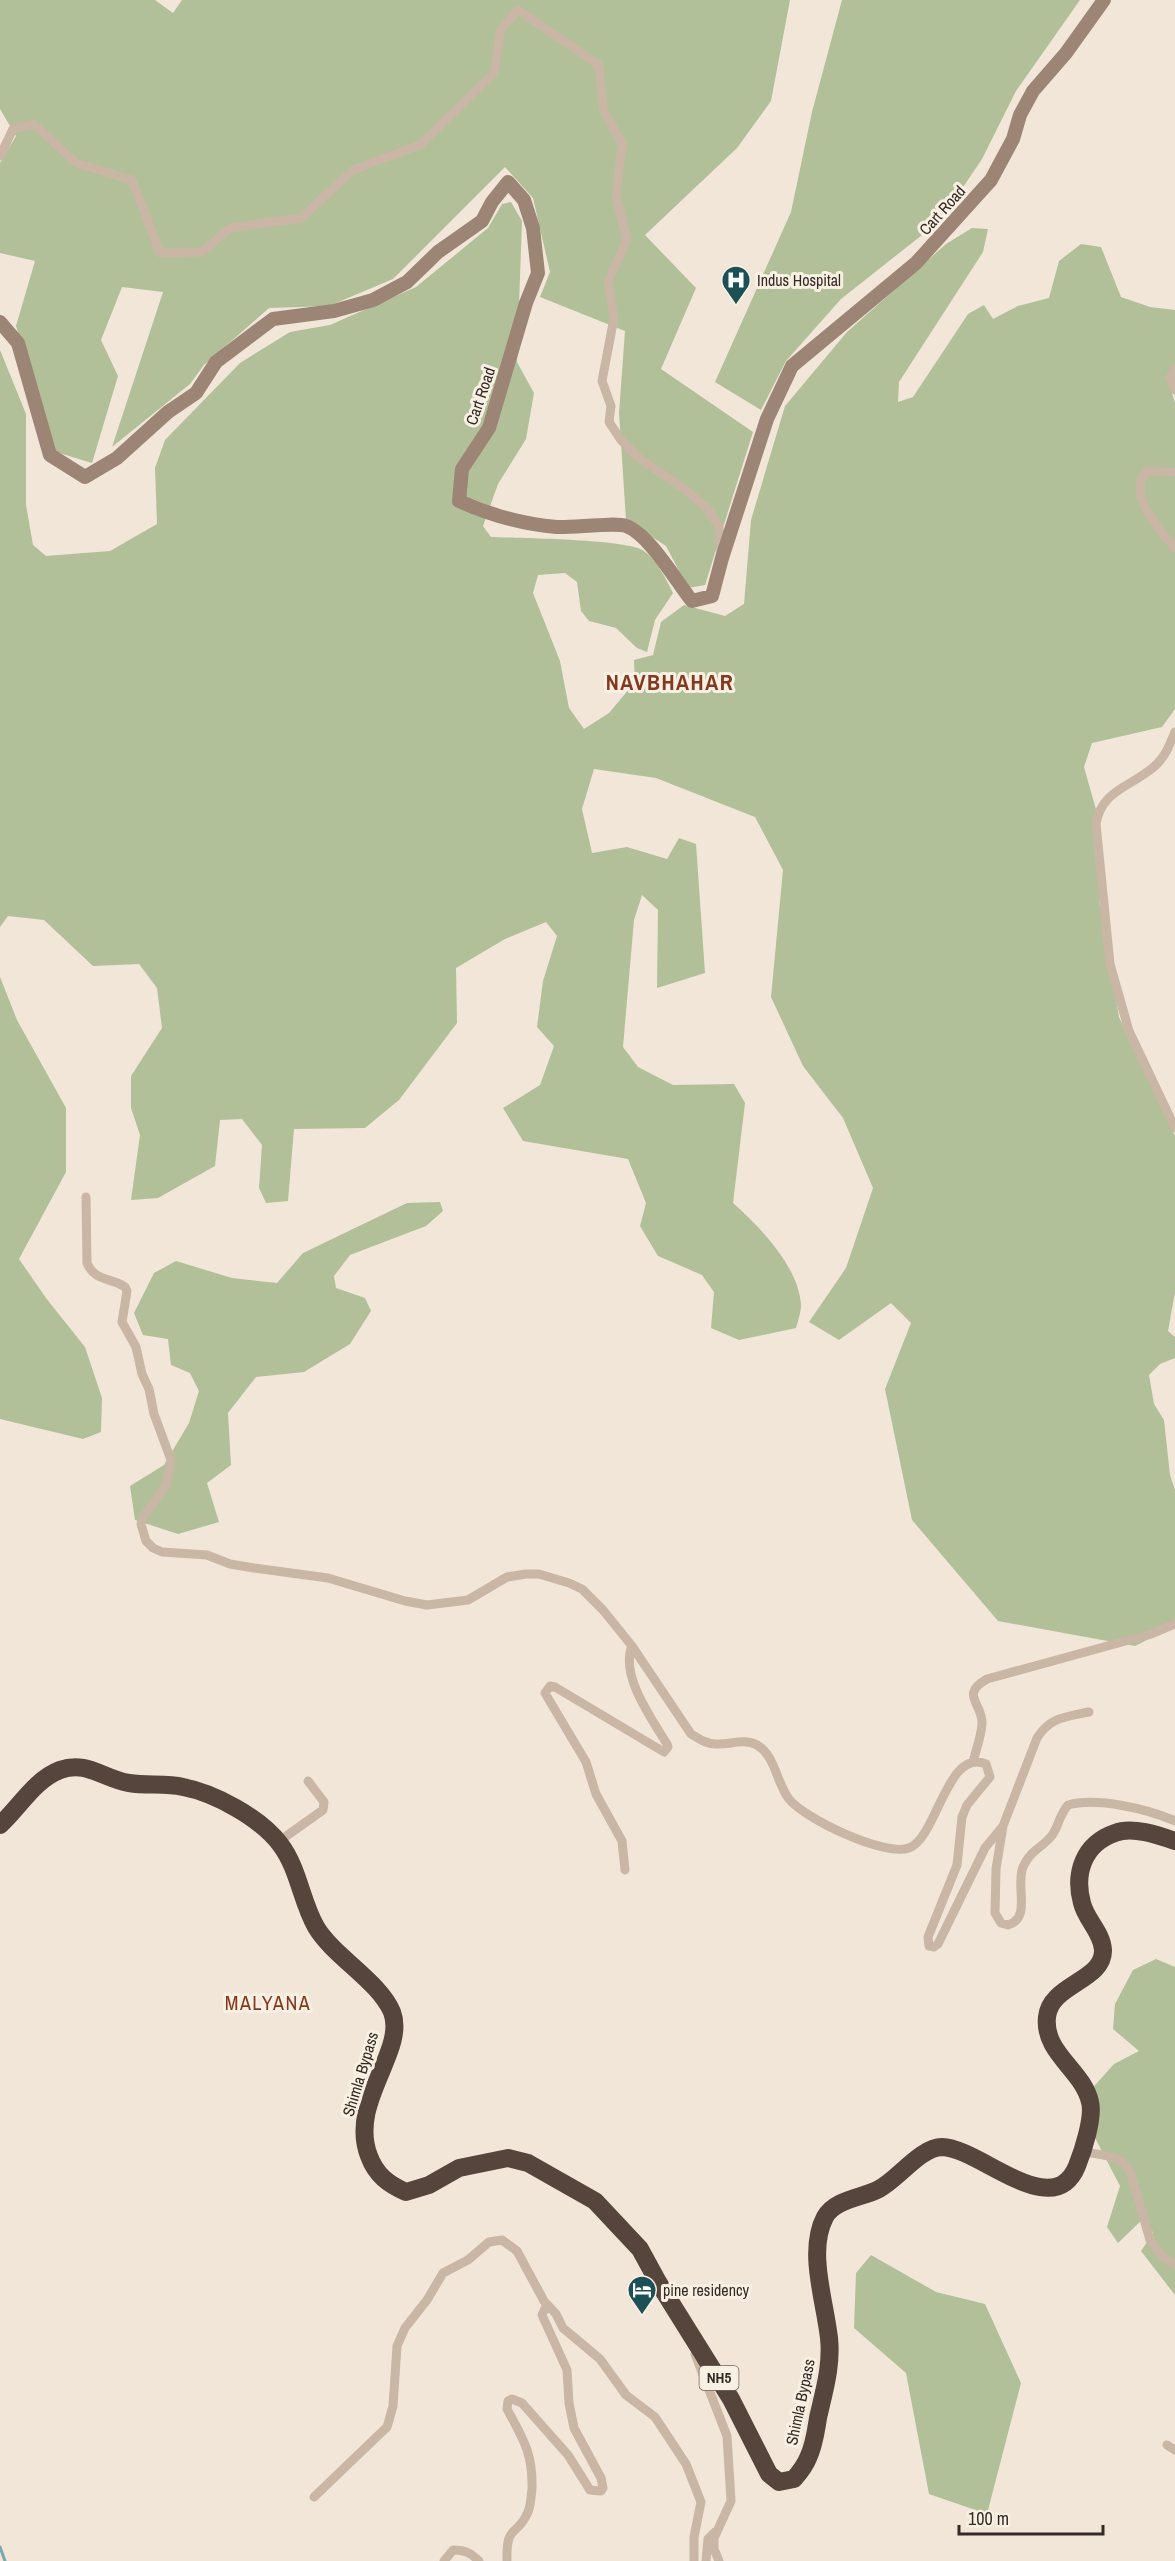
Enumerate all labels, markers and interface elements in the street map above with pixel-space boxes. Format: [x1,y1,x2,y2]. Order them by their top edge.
street label: Cart Road [914,180,970,240]
hospital icon: Indus Hospital [720,264,752,306]
place label: Indus Hospital [757,269,841,291]
street label: Cart Road [460,364,500,428]
district label: NAVBHAHAR [606,667,734,697]
district label: MALYANA [225,1989,311,2016]
street label: Shimla Bypass [337,2029,383,2119]
hotel icon: pine residency [626,2274,658,2316]
place label: pine residency [663,2279,750,2301]
street label: Shimla Bypass [780,2357,820,2447]
road number: NH5 [700,2366,738,2390]
scale bar [959,2498,1103,2536]
text: 100 m [968,2506,1009,2531]

